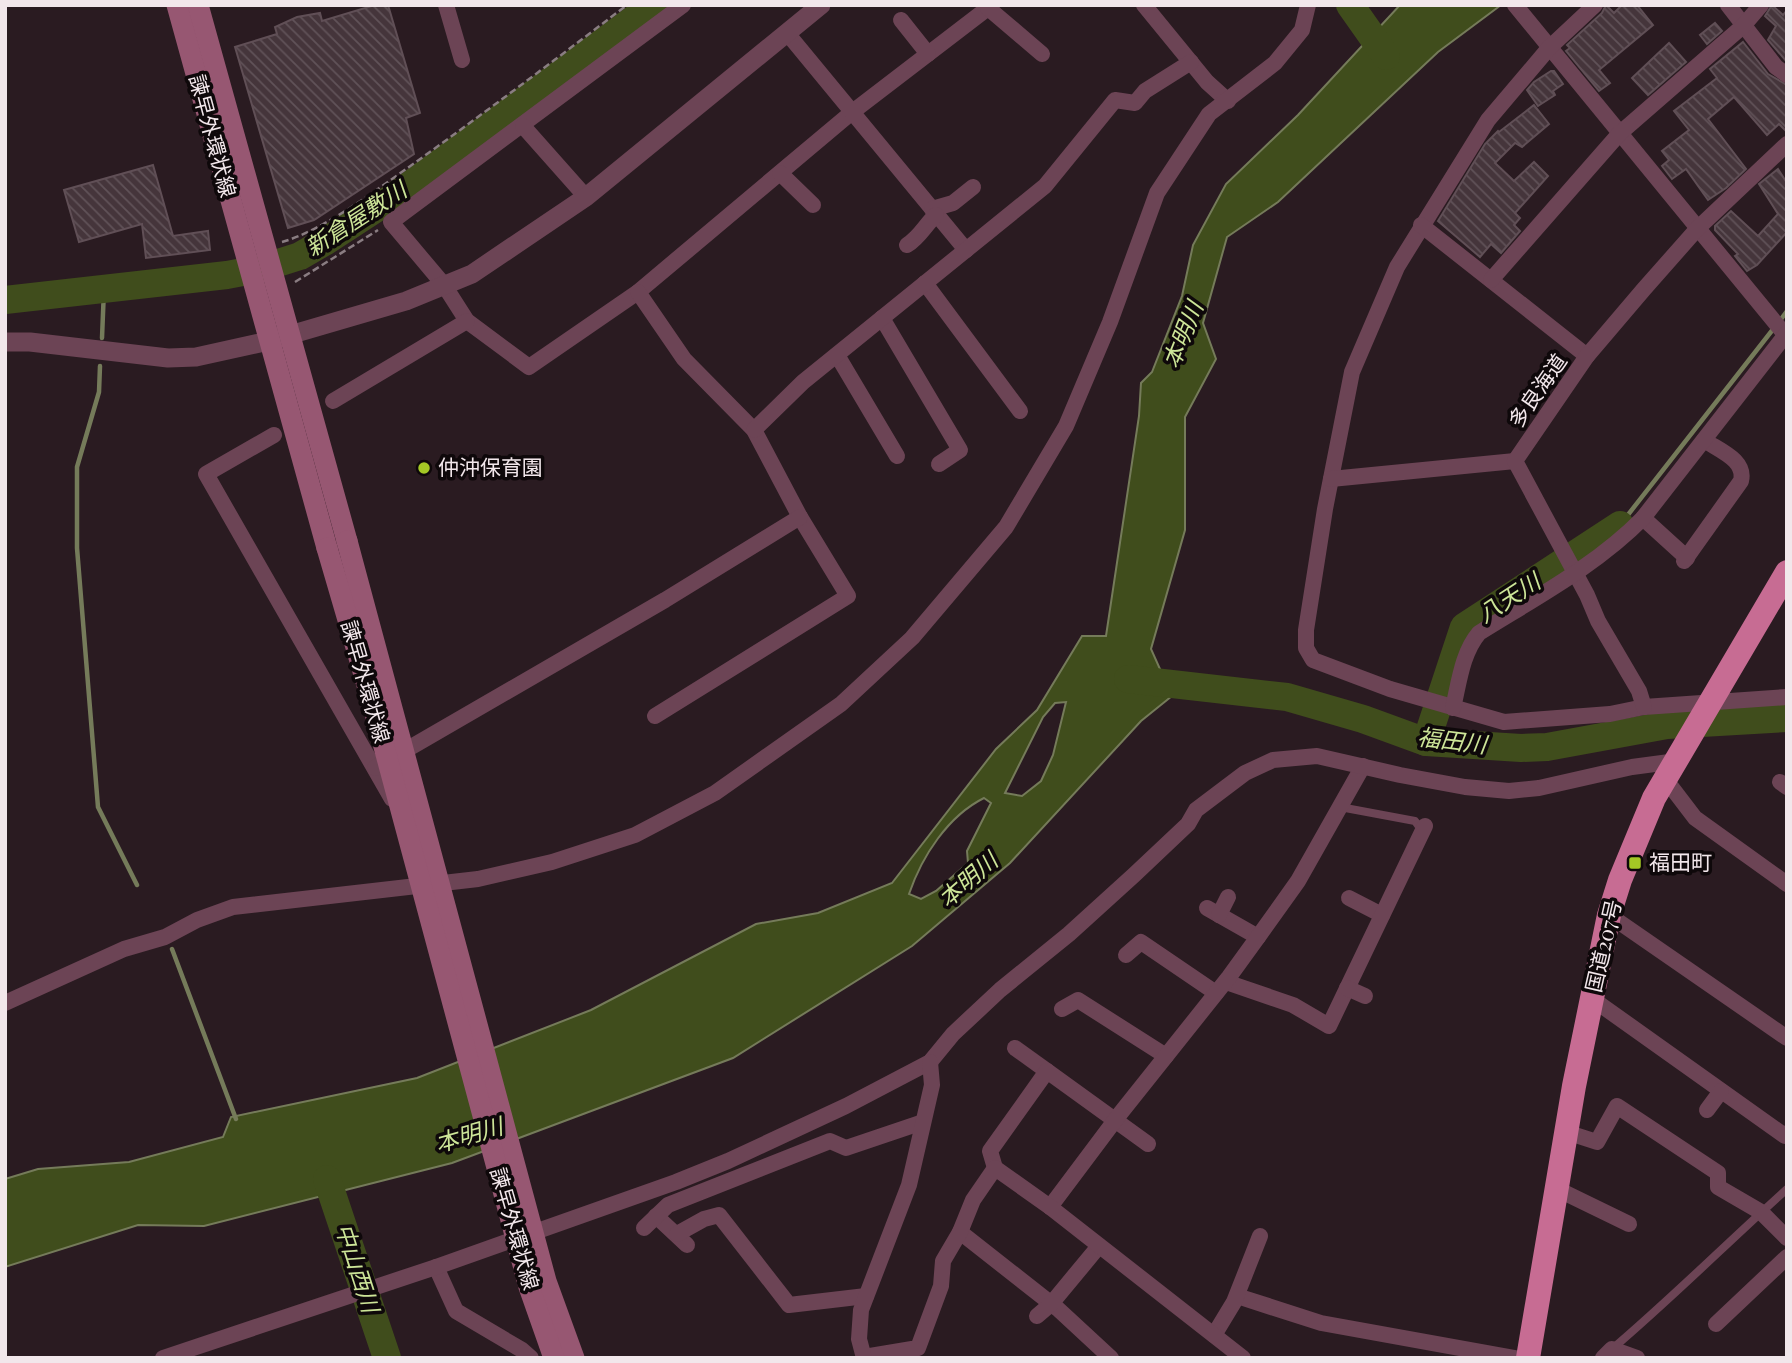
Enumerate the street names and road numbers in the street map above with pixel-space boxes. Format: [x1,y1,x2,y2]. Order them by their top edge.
street label: 諫早外環状線 [184,71,244,200]
street label: 多良海道 [1501,347,1572,432]
street label: 諫早外環状線 [336,617,398,746]
street label: 国道207号 [1578,897,1626,995]
street label: 諫早外環状線 [485,1164,547,1293]

